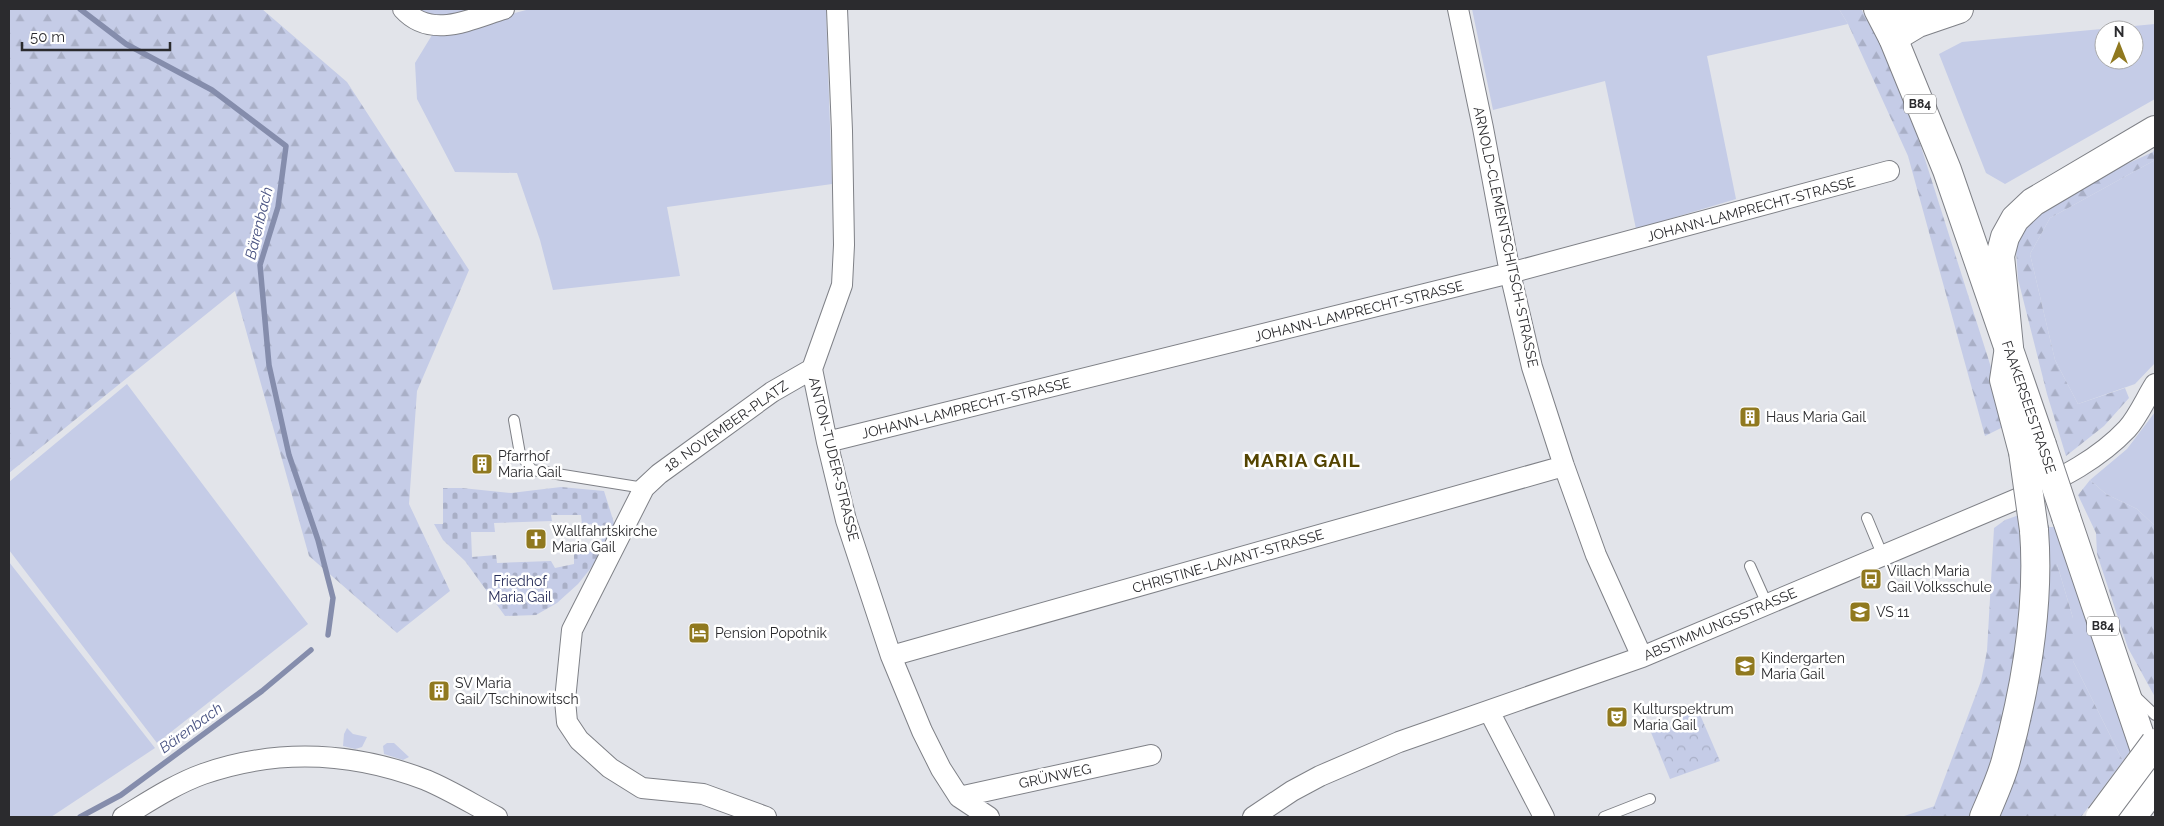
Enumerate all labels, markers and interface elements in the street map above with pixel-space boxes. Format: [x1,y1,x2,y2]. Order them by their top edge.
scale bar [22,20,170,52]
north arrow [2094,20,2144,70]
text: N [2114,24,2124,40]
text: 50 m [30,28,65,46]
road number: B84 [1904,95,1936,114]
street label: ARNOLD-CLEMENTSCHITSCH-STRASSE [1471,105,1541,369]
street label: JOHANN-LAMPRECHT-STRASSE [1645,173,1857,245]
water label: Bärenbach [241,185,277,261]
street label: JOHANN-LAMPRECHT-STRASSE [1253,277,1465,345]
street label: FAAKERSEESTRASSE [1999,338,2059,476]
street label: JOHANN-LAMPRECHT-STRASSE [860,374,1072,442]
street label: ANTON-TUDER-STRASSE [806,375,862,543]
street label: 18. NOVEMBER-PLATZ [661,377,791,475]
building icon: Haus Maria Gail [1738,405,1762,429]
place label: Haus Maria Gail [1766,409,1866,425]
place label: Pfarrhof Maria Gail [498,448,562,480]
district label: MARIA GAIL [1243,449,1361,471]
building icon: Pfarrhof Maria Gail [470,452,494,476]
place label: Wallfahrtskirche Maria Gail [552,523,657,555]
street label: CHRISTINE-LAVANT-STRASSE [1130,526,1326,596]
church icon: Wallfahrtskirche Maria Gail [524,527,548,551]
place label: Villach Maria Gail Volksschule [1887,563,1992,595]
bus stop icon: Villach Maria Gail Volksschule [1859,567,1883,591]
park label: Friedhof Maria Gail [488,573,552,605]
street label: ABSTIMMUNGSSTRASSE [1641,584,1799,664]
school or university icon: VS 11 [1848,600,1872,624]
place label: VS 11 [1876,604,1909,620]
road number: B84 [2087,616,2119,636]
hotel icon: Pension Popotnik [687,621,711,645]
place label: Pension Popotnik [715,625,827,641]
place label: Kindergarten Maria Gail [1761,650,1845,682]
school or university icon: Kindergarten Maria Gail [1733,654,1757,678]
place label: SV Maria Gail/Tschinowitsch [455,675,579,707]
building icon: SV Maria Gail/Tschinowitsch [427,679,451,703]
water label: Bärenbach [156,699,226,757]
place label: Kulturspektrum Maria Gail [1633,701,1734,733]
theatre icon: Kulturspektrum Maria Gail [1605,705,1629,729]
street label: GRÜNWEG [1017,759,1093,791]

